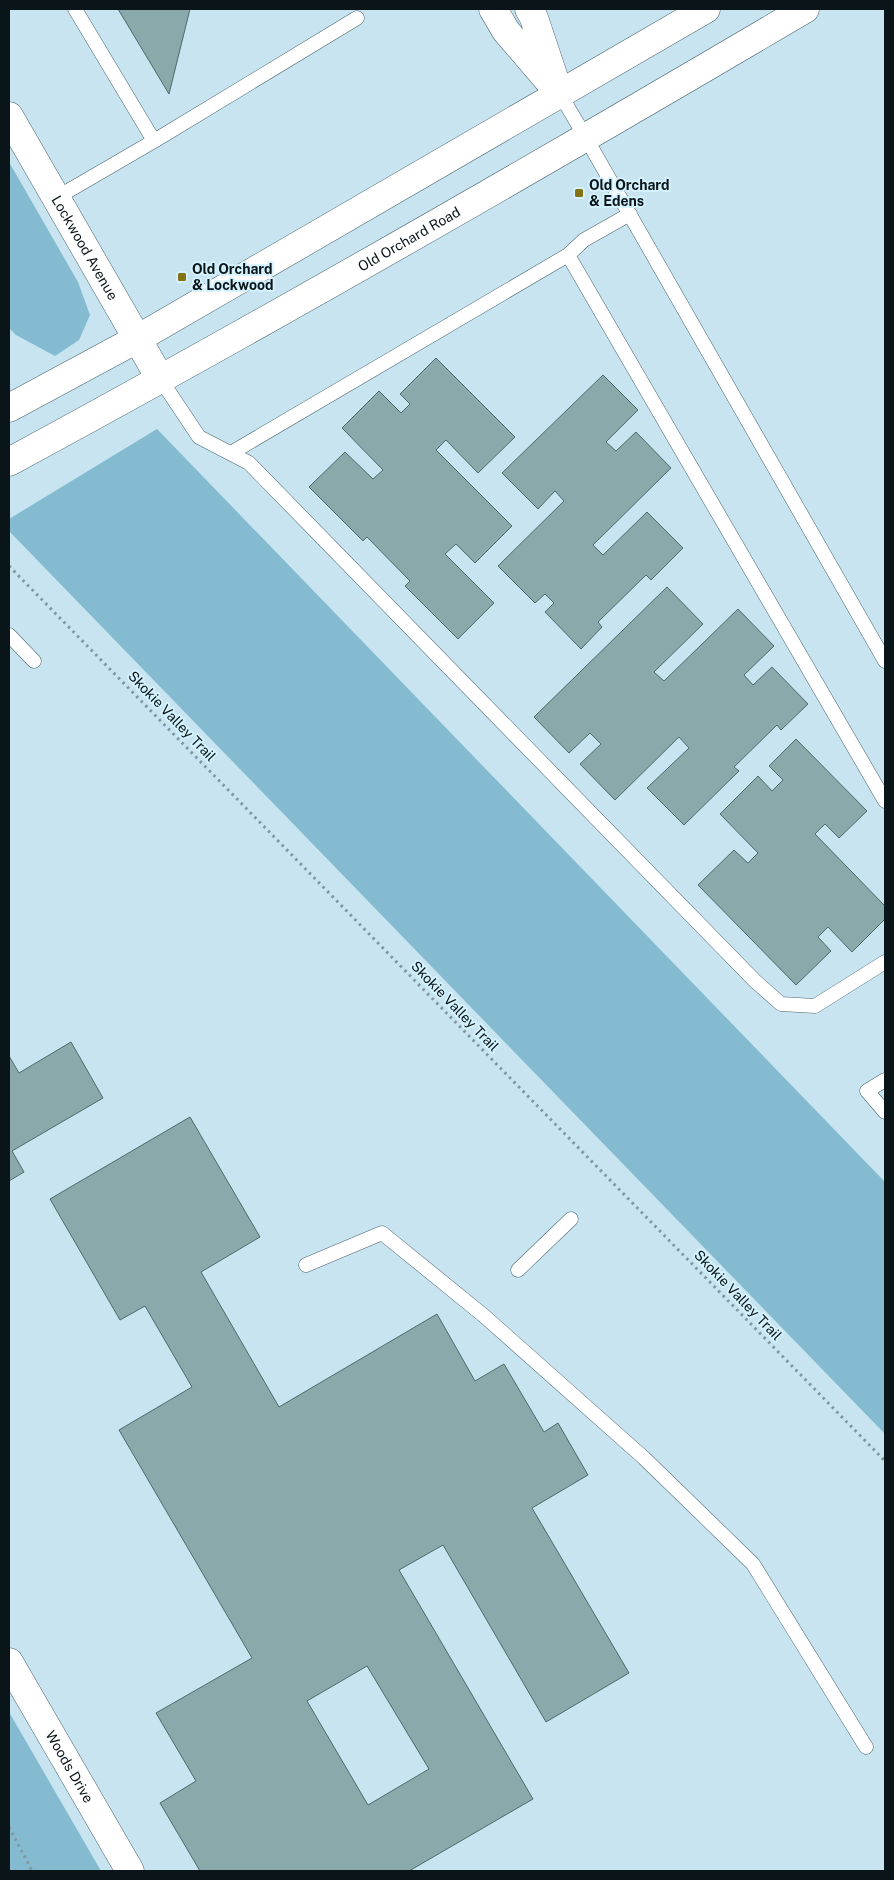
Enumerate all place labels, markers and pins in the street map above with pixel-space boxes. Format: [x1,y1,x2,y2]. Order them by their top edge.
place label: Old Orchard & Edens [589,177,670,209]
marker: Old Orchard & Edens [573,187,585,199]
place label: Old Orchard & Lockwood [192,261,274,293]
marker: Old Orchard & Lockwood [176,271,188,283]

